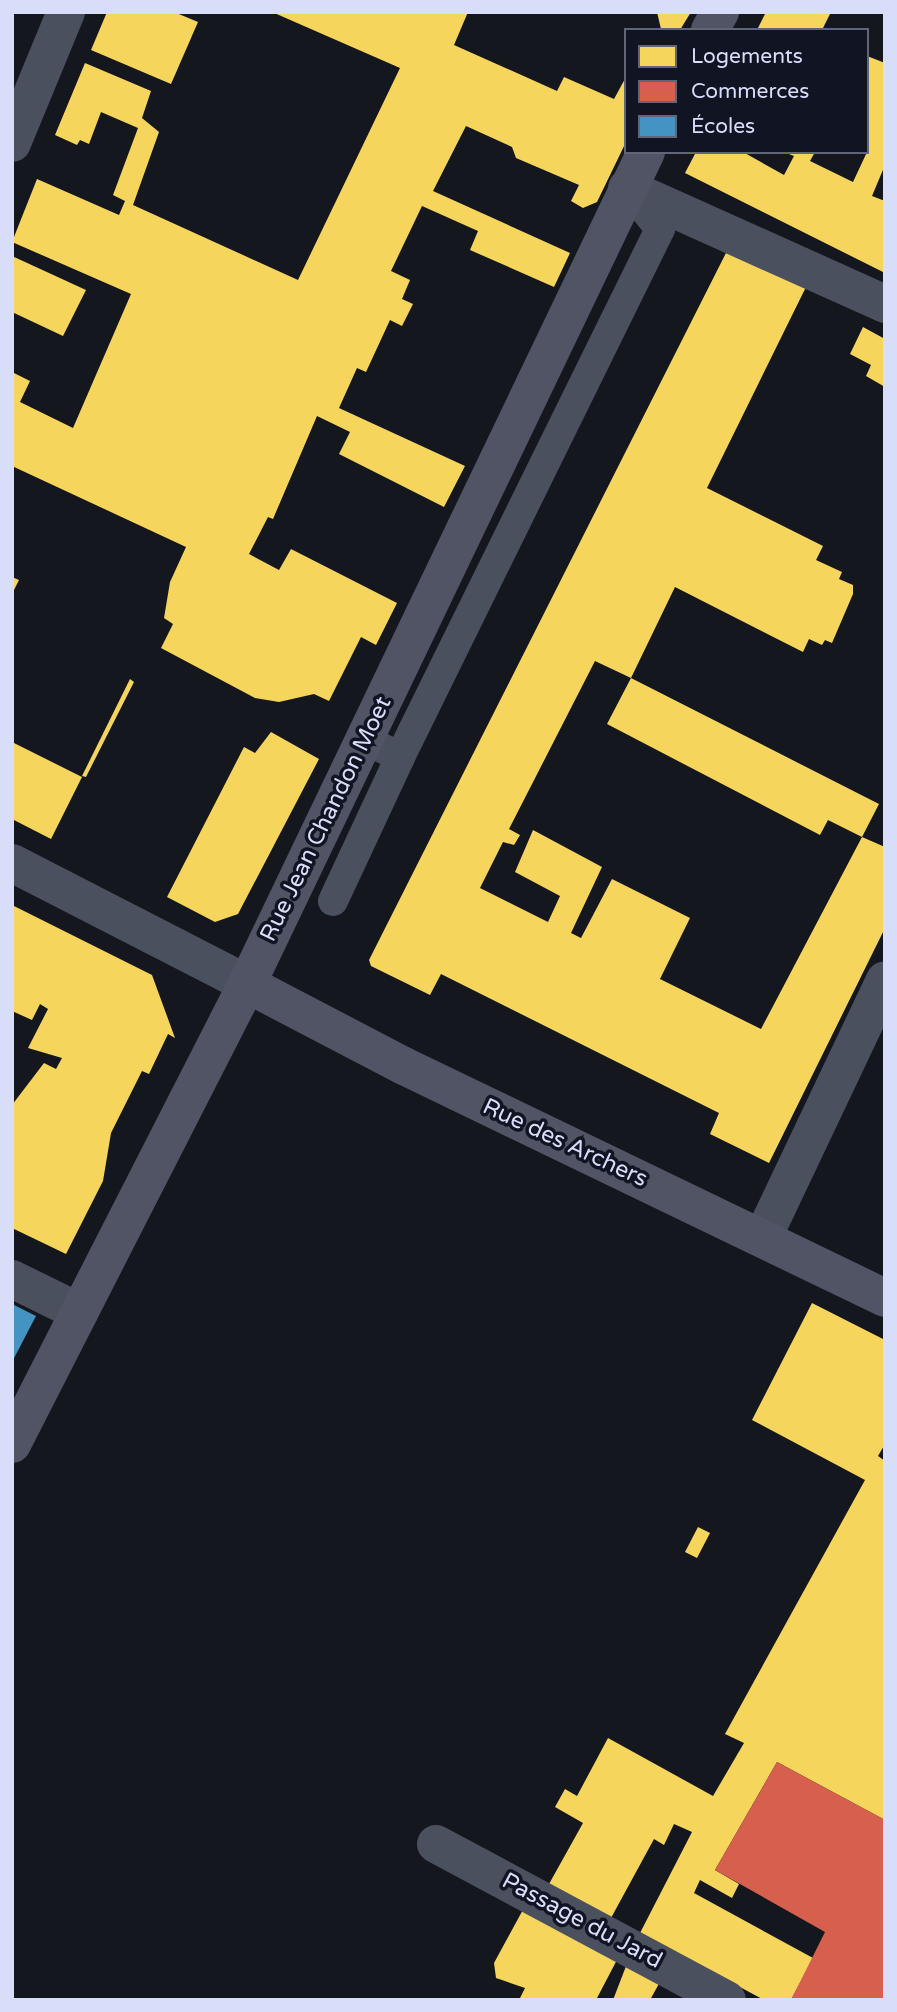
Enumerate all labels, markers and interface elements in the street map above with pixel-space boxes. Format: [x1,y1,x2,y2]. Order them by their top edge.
legend [624,28,869,154]
text: Logements [691,44,803,69]
text: Commerces [691,79,809,104]
text: Écoles [691,114,755,139]
street label: Rue Jean Chandon Moet [255,692,397,946]
street label: Rue des Archers [478,1093,652,1193]
street label: Passage du Jard [497,1867,667,1975]

